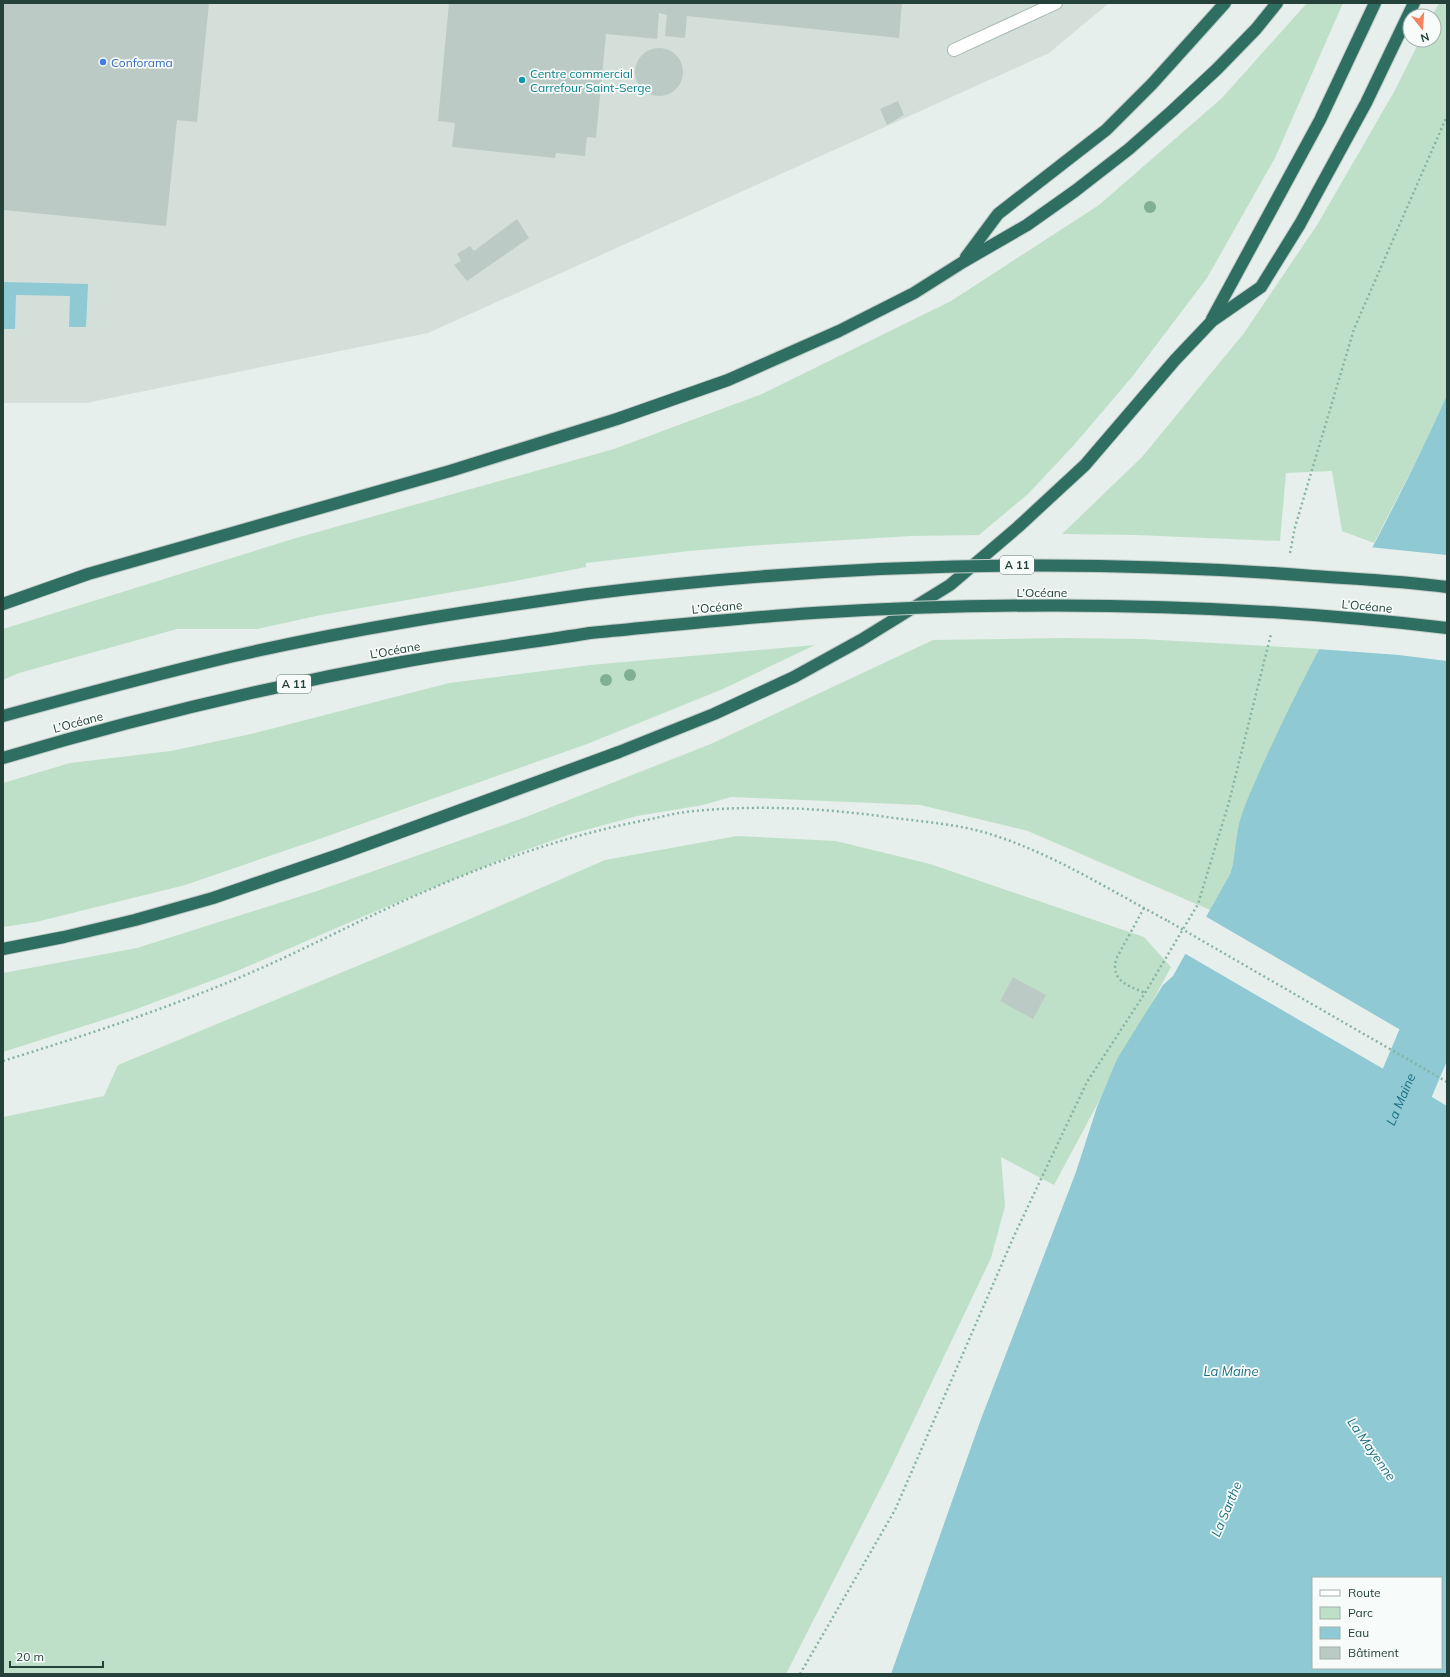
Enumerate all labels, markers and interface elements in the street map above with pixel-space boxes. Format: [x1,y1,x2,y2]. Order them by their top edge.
north arrow [1402,8,1442,48]
text: N [1419,30,1431,45]
place label: Conforama [111,55,173,70]
marker: Conforama [98,57,108,67]
place label: Centre commercial Carrefour Saint-Serge [530,66,651,95]
marker: Centre commercial Carrefour Saint-Serge [517,75,527,85]
road number: A 11 [1000,556,1034,574]
street label: L’Océane [1017,585,1067,600]
street label: L’Océane [1341,596,1393,616]
street label: L’Océane [691,597,743,617]
street label: L’Océane [369,638,421,662]
road number: A 11 [277,675,311,693]
street label: L’Océane [52,708,104,736]
water label: La Maine [1382,1071,1418,1128]
water label: La Maine [1203,1363,1259,1379]
water label: La Mayenne [1344,1414,1400,1484]
water label: La Sarthe [1207,1479,1245,1539]
legend [1312,1577,1442,1669]
text: Route [1348,1585,1381,1600]
text: Parc [1348,1605,1373,1620]
text: Eau [1348,1625,1369,1640]
scale bar [10,1643,103,1669]
text: Bâtiment [1348,1645,1399,1660]
text: 20 m [16,1649,44,1664]

